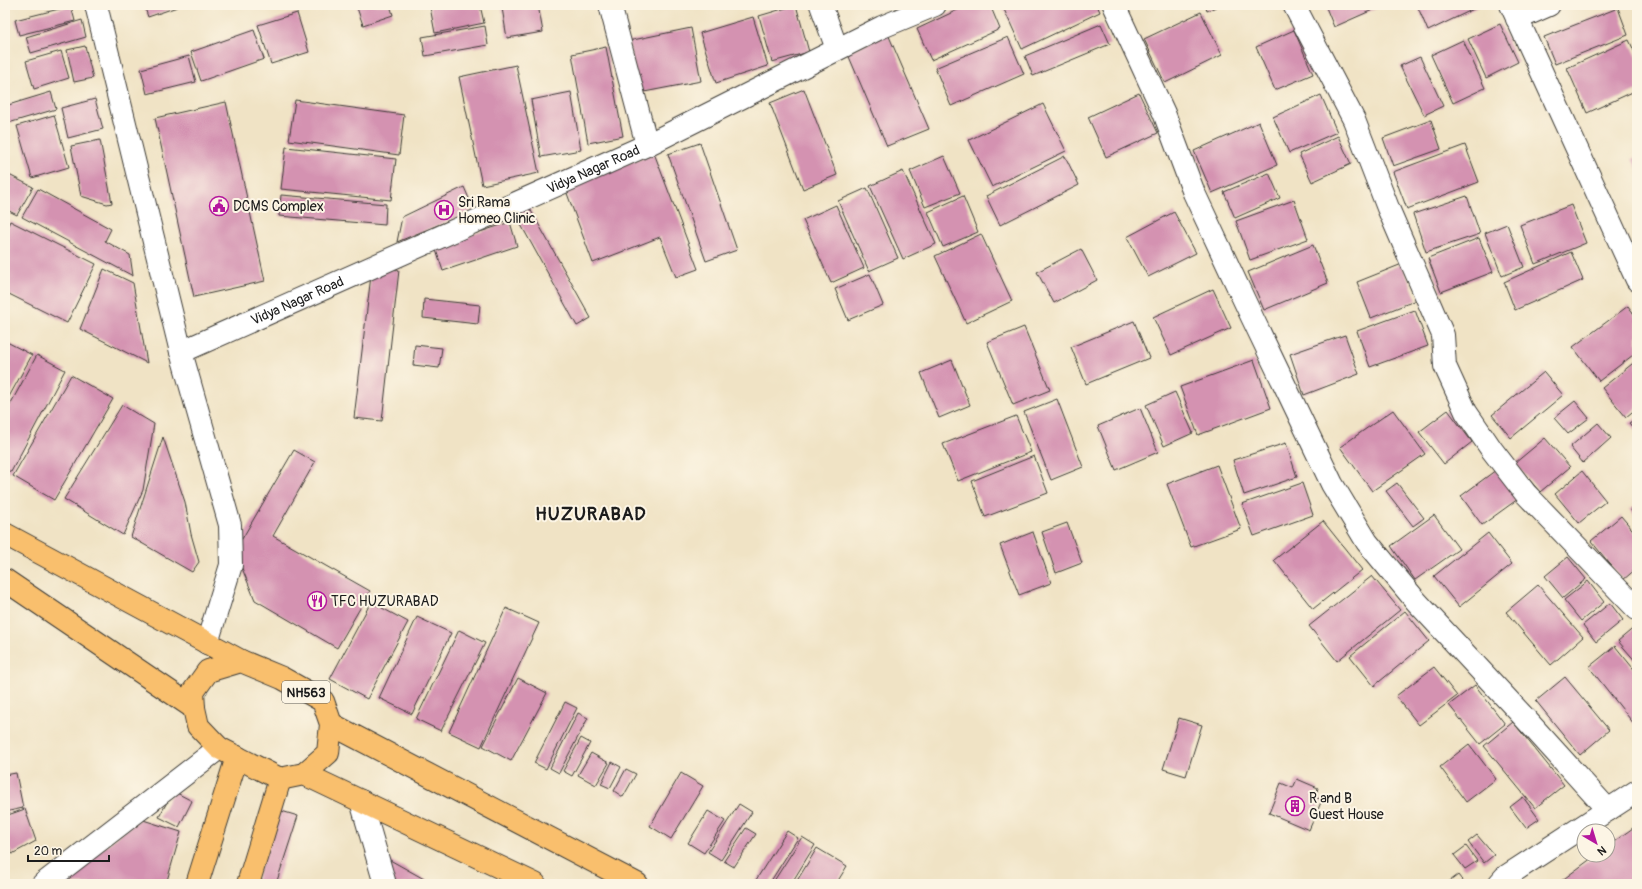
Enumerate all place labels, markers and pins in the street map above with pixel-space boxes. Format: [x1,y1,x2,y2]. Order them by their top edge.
place label: Sri Rama Homeo Clinic [458,194,536,227]
public building icon: DCMS Complex [208,195,230,217]
place label: DCMS Complex [233,198,324,215]
hospital icon: Sri Rama Homeo Clinic [433,199,455,221]
restaurant icon: TFC HUZURABAD [306,590,328,612]
place label: TFC HUZURABAD [331,593,439,610]
place label: R and B Guest House [1309,790,1384,823]
building icon: R and B Guest House [1284,795,1306,817]

